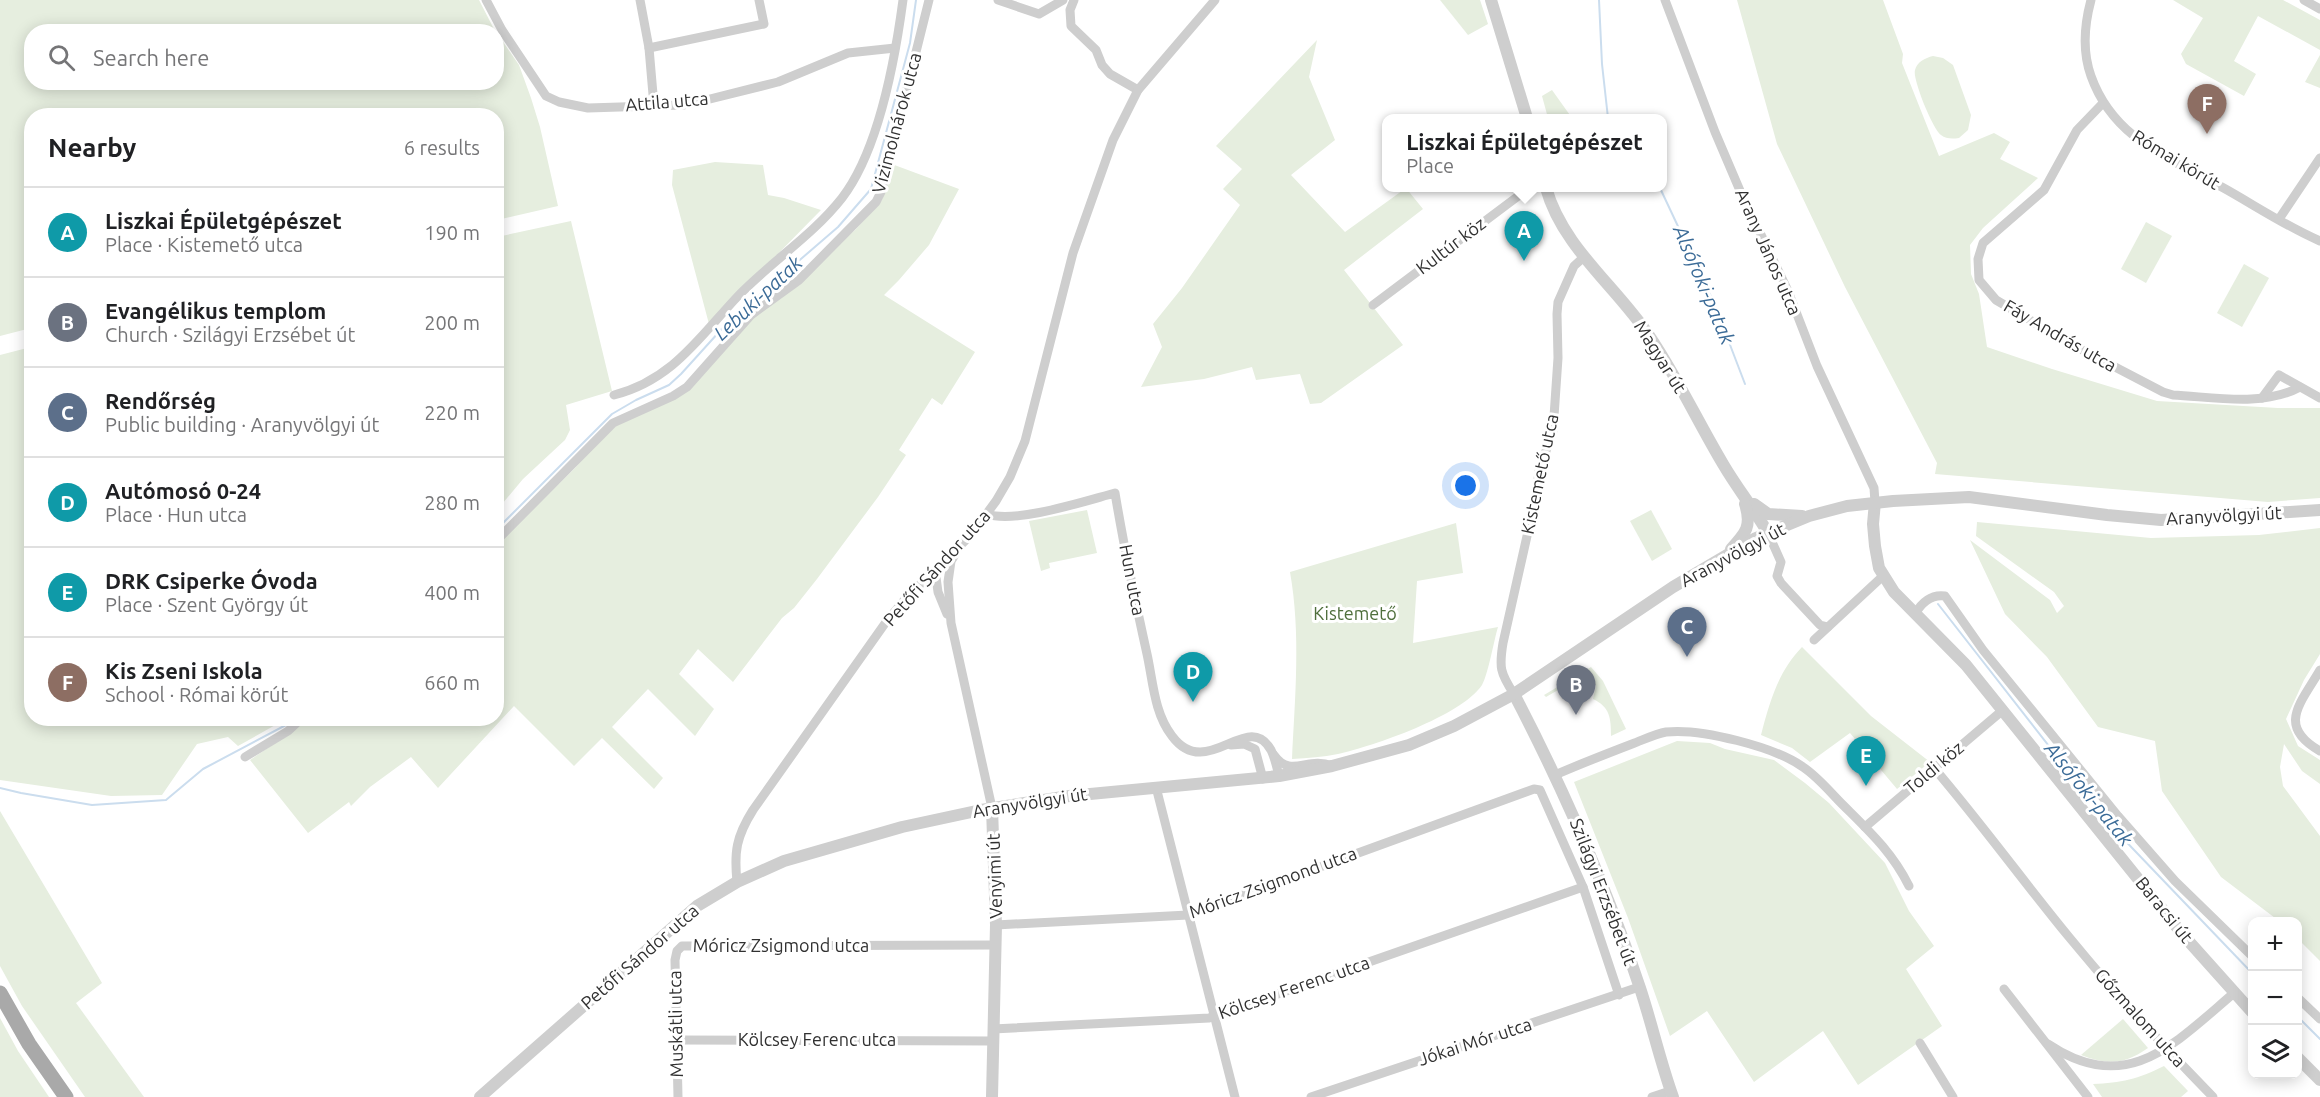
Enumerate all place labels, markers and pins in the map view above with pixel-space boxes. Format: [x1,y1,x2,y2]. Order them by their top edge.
pin: F [2188,84,2226,134]
pin: A [1504,212,1544,261]
pin: C [1668,608,1706,657]
pin: D [1174,652,1212,702]
pin: B [1556,666,1596,715]
pin: E [1846,736,1886,786]

